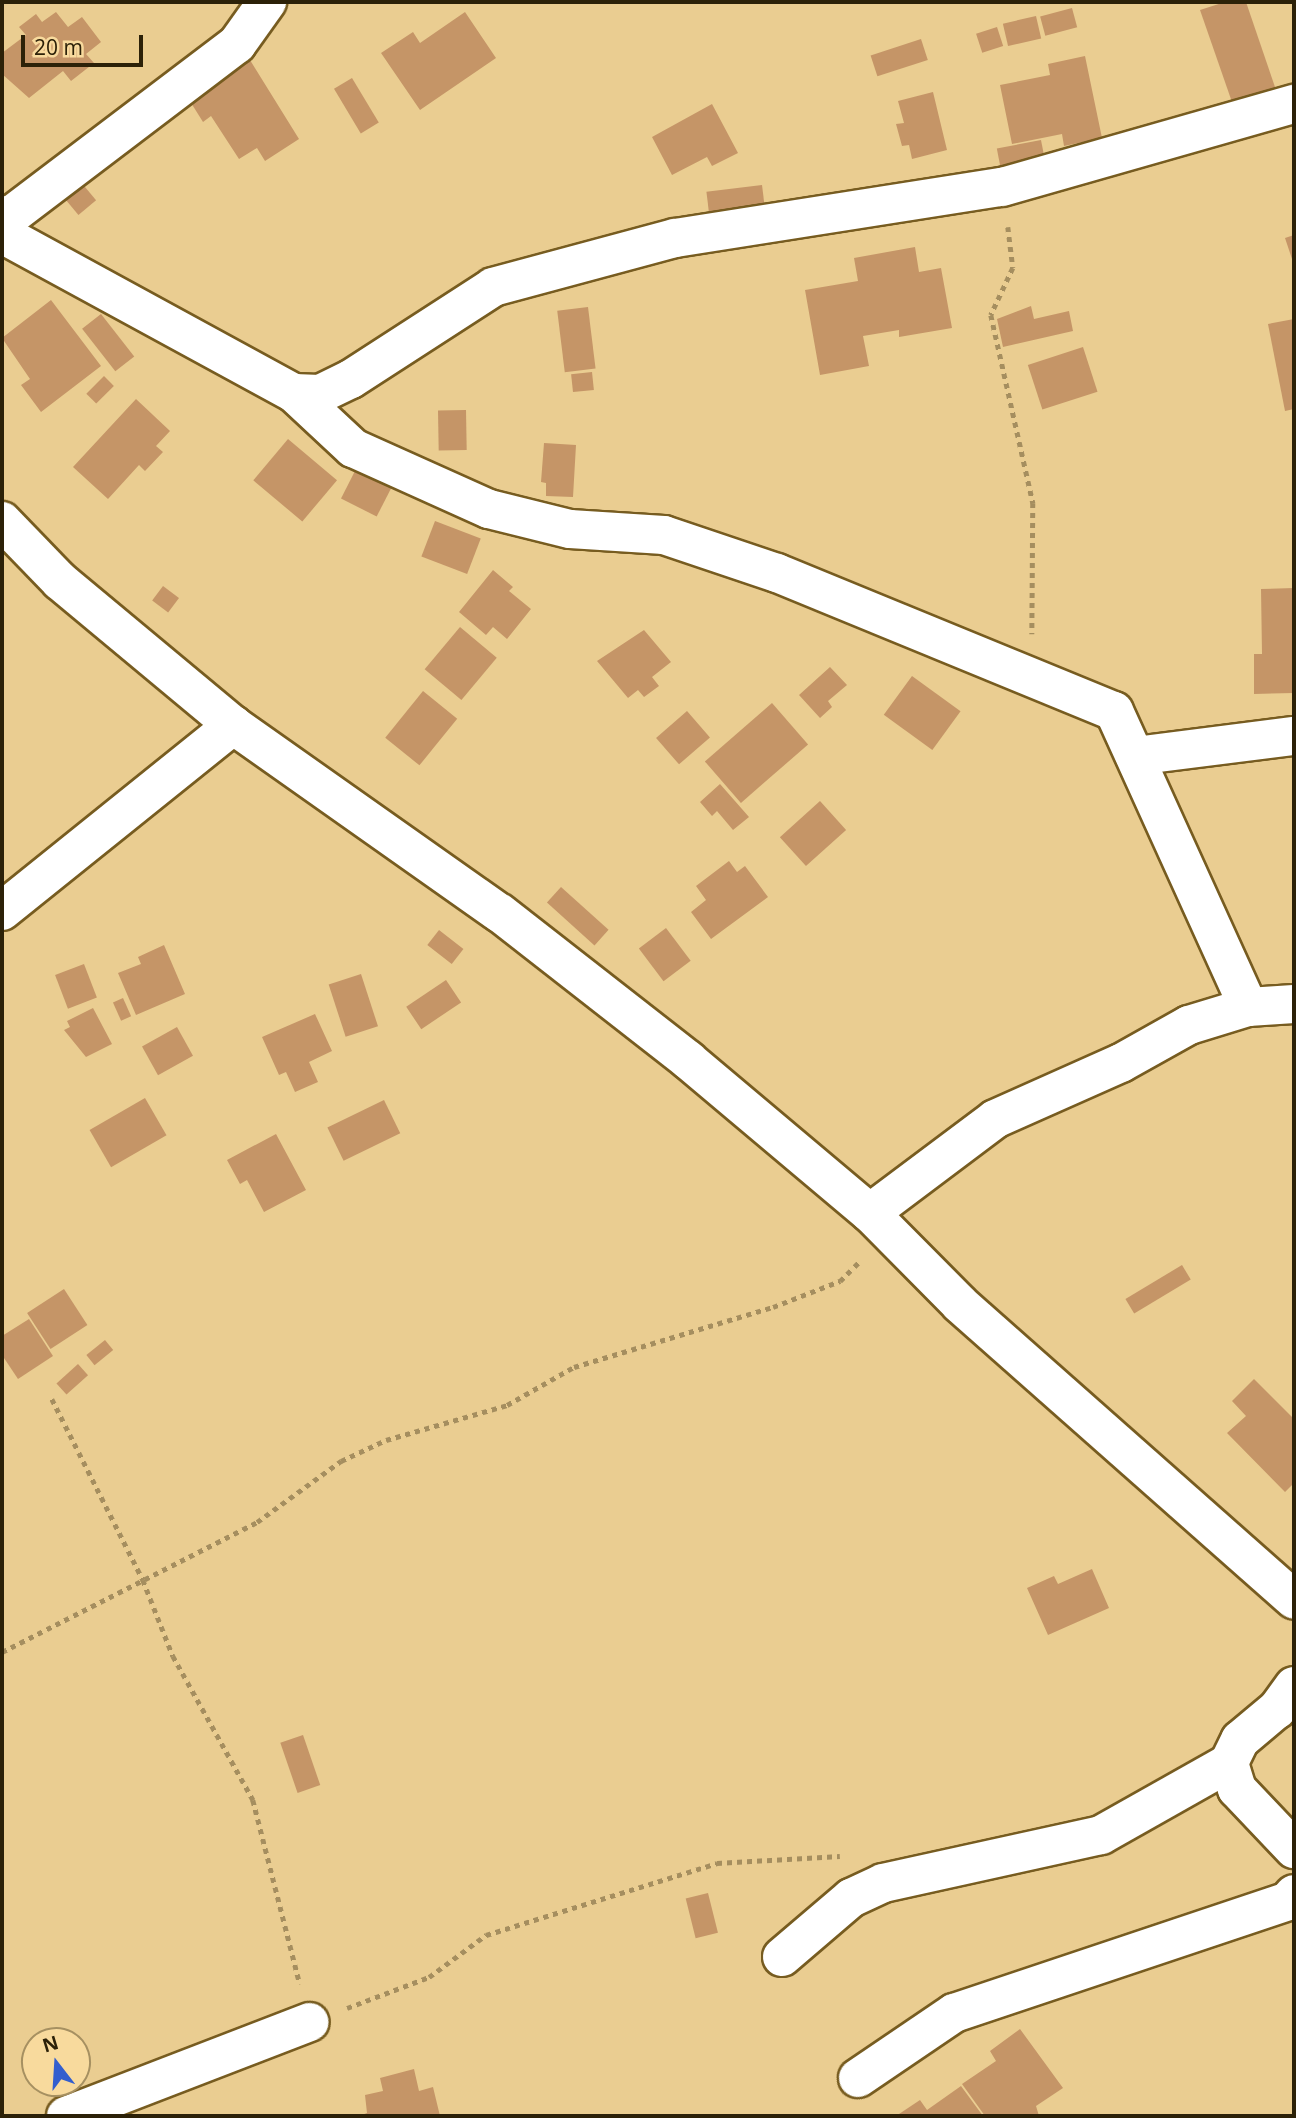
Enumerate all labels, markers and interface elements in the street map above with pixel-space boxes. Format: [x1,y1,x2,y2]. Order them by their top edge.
scale bar [24,21,147,65]
text: 20 m [34,33,83,61]
north arrow [21,2027,91,2097]
text: N [39,2029,62,2059]

